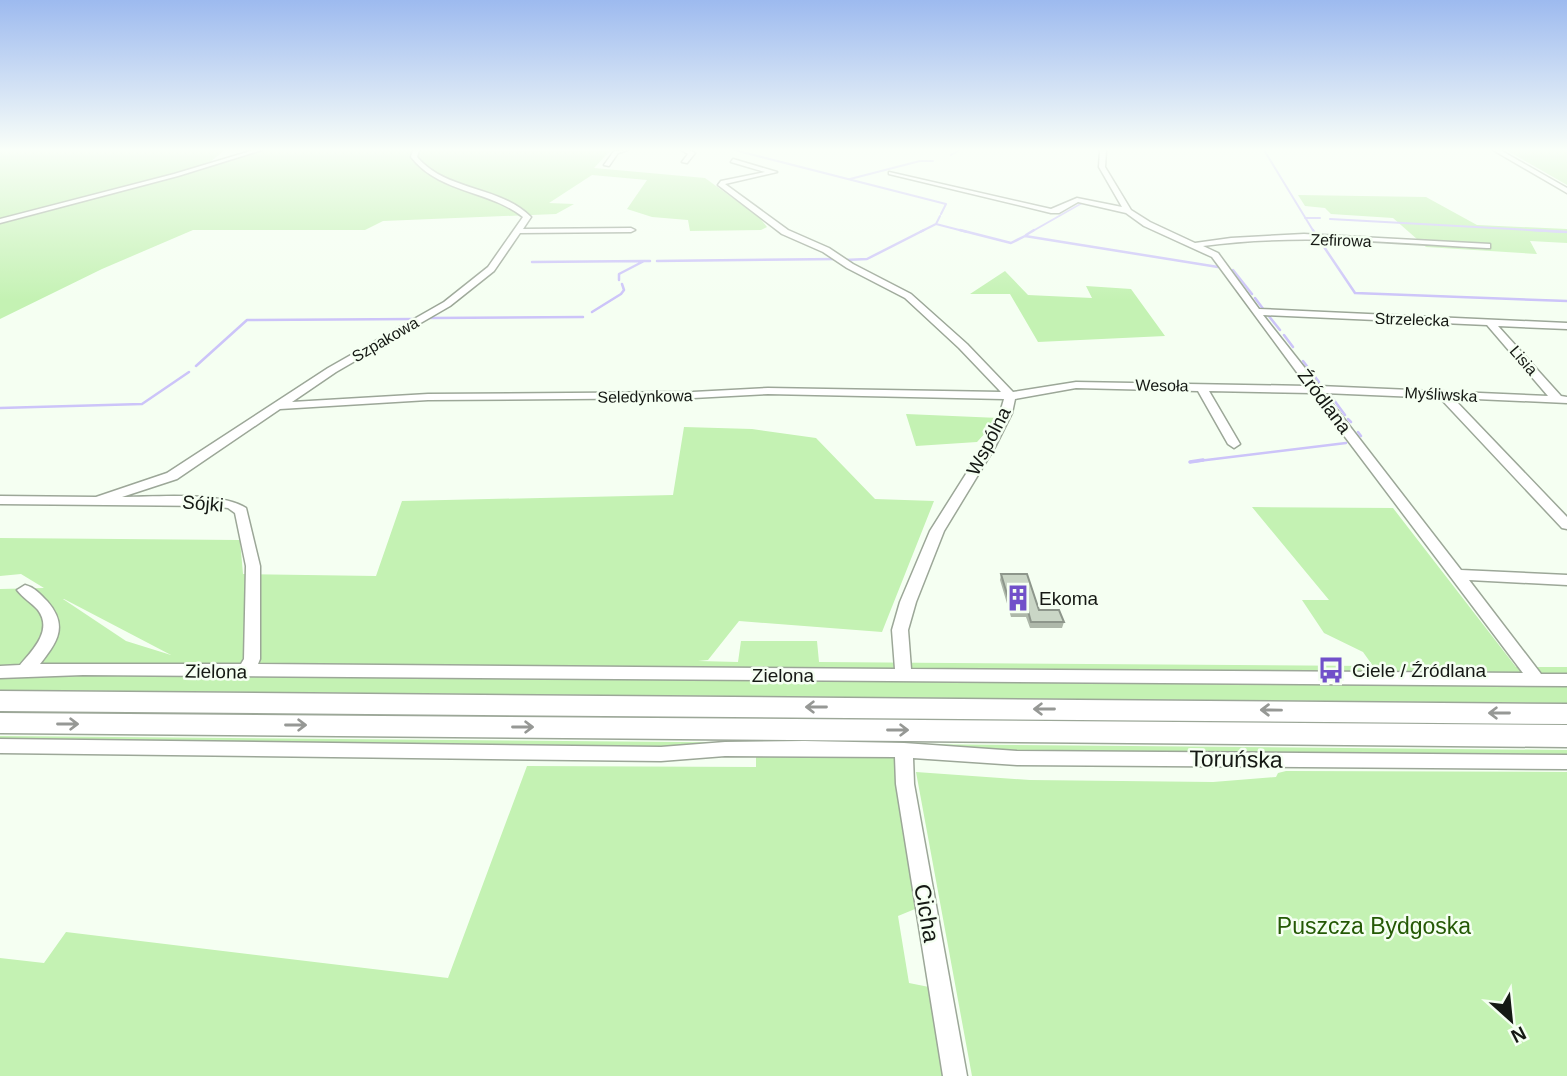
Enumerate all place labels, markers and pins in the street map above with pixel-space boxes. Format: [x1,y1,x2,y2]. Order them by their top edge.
building icon: Ekoma [1003,583,1033,613]
place label: Ekoma [1039,588,1099,609]
bus stop icon: Ciele / Źródlana [1316,655,1346,685]
place label: Ciele / Źródlana [1352,660,1487,681]

